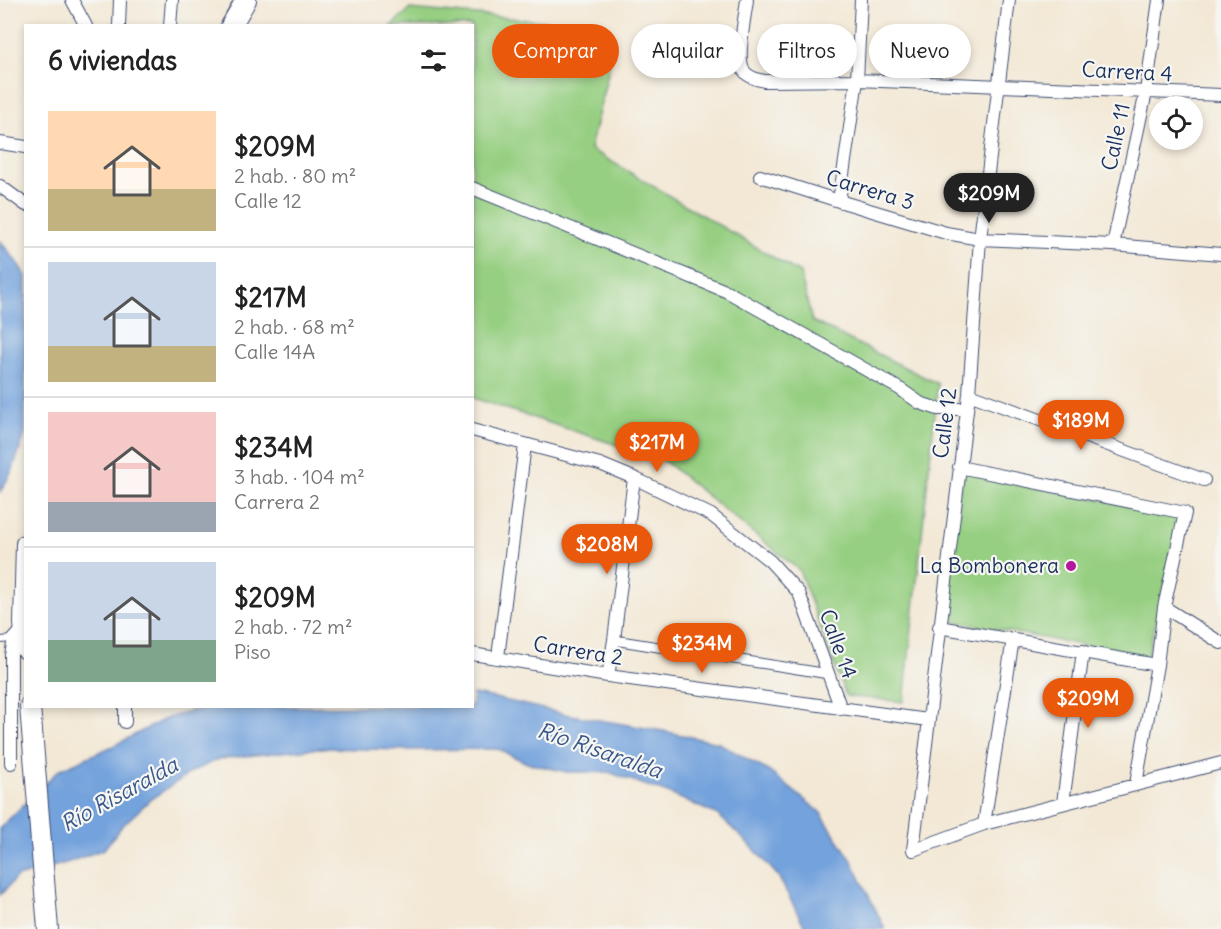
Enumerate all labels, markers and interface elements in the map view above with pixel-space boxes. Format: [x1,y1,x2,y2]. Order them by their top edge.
chip: Comprar [492,24,619,78]
chip: Alquilar [631,24,745,78]
chip: Filtros [757,24,857,78]
chip: Nuevo [869,24,971,78]
text: 6 viviendas [48,44,177,77]
icon: filters [417,44,450,77]
street label: Carrera 4 [1081,56,1173,87]
map controls [1149,96,1203,150]
button: locate [1149,96,1203,150]
street label: Calle 11 [1095,101,1136,173]
text: $209M [234,130,316,163]
icon: home [96,135,168,207]
text: 2 hab. · 80 m² [234,163,356,188]
street label: Carrera 3 [823,163,917,216]
pin: $209M [947,173,1031,224]
text: $209M [958,180,1020,205]
text: Calle 12 [234,188,302,213]
text: $217M [234,281,307,314]
icon: home [96,286,168,358]
text: 2 hab. · 68 m² [234,314,355,339]
text: Calle 14A [234,339,315,364]
street label: Calle 12 [927,386,962,460]
pin: $189M [1039,400,1123,451]
text: $189M [1052,407,1110,432]
pin: $217M [615,422,699,473]
text: $217M [629,429,685,454]
text: $234M [234,431,314,464]
icon: home [96,436,168,508]
text: 3 hab. · 104 m² [234,464,365,489]
text: Carrera 2 [234,489,320,514]
pin: $208M [565,524,649,575]
text: $208M [576,531,638,556]
place label: La Bombonera [920,552,1059,579]
marker: La Bombonera [1064,559,1078,573]
text: $209M [234,581,316,614]
icon: home [96,586,168,658]
street label: Calle 14 [813,605,863,682]
text: 2 hab. · 72 m² [234,614,352,639]
pin: $234M [660,623,744,674]
street label: Carrera 2 [531,630,625,671]
text: $234M [671,630,733,655]
text: Piso [234,639,271,664]
pin: $209M [1046,678,1130,729]
text: $209M [1057,685,1119,710]
water label: Río Risaralda [534,716,667,785]
water label: Río Risaralda [55,750,184,838]

